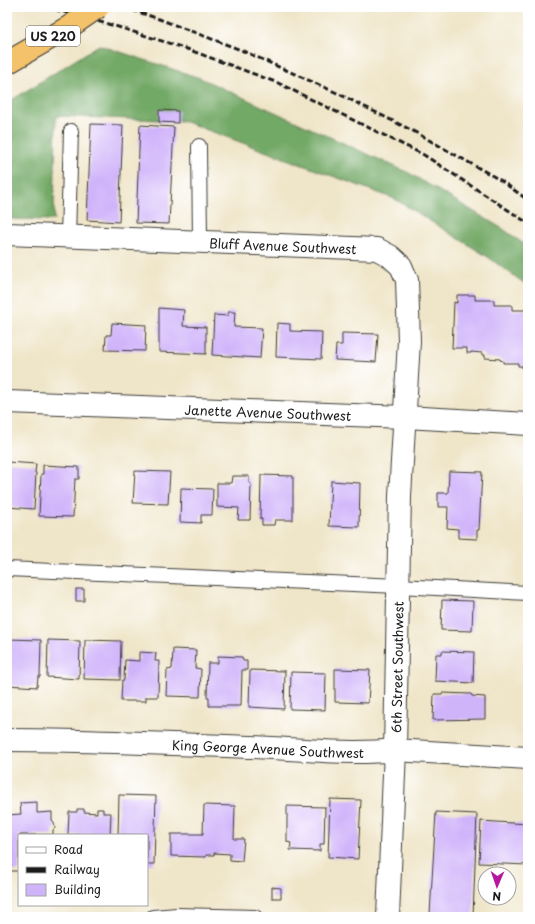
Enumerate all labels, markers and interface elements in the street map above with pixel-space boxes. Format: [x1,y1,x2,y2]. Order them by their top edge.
road number: US 220 [26,26,80,46]
street label: Bluff Avenue Southwest [209,233,357,258]
street label: Janette Avenue Southwest [184,399,352,424]
street label: 6th Street Southwest [386,601,408,733]
street label: King George Avenue Southwest [172,734,364,761]
legend [18,834,148,906]
text: Road [54,840,83,858]
text: Railway [54,860,100,878]
north arrow [477,866,517,906]
text: Building [54,880,101,898]
text: N [492,888,501,905]

